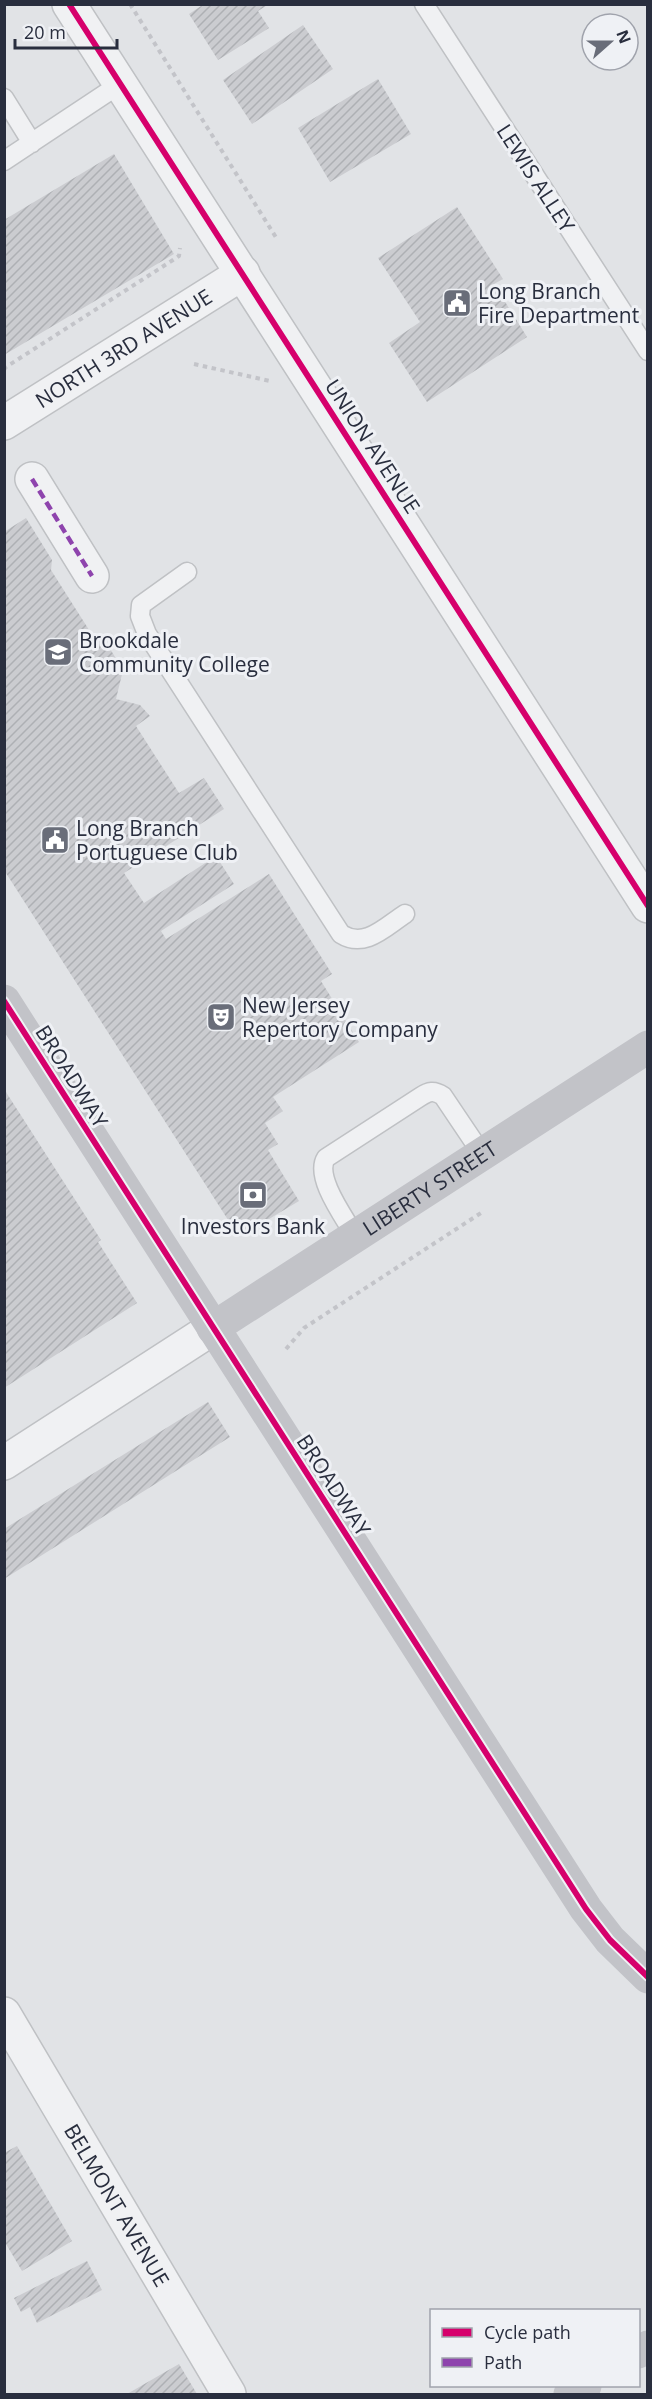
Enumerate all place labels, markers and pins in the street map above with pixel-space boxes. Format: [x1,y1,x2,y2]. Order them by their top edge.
place label: Long Branch Fire Department [478,277,639,329]
public building icon: Long Branch Fire Department [441,287,473,319]
place label: Brookdale Community College [79,626,270,678]
school or university icon: Brookdale Community College [42,636,74,668]
place label: Long Branch Portuguese Club [76,814,238,866]
public building icon: Long Branch Portuguese Club [39,824,71,856]
place label: New Jersey Repertory Company [242,991,438,1043]
theatre icon: New Jersey Repertory Company [205,1001,237,1033]
bank icon: Investors Bank [237,1179,269,1211]
place label: Investors Bank [181,1212,325,1240]

